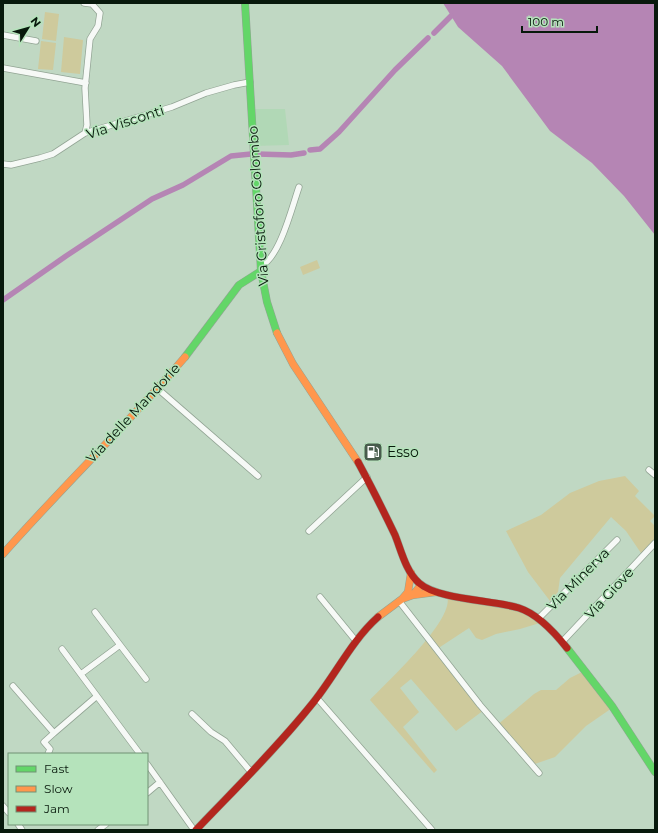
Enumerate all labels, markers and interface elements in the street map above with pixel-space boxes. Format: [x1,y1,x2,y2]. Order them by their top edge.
north arrow [8,8,48,48]
scale bar [522,8,597,34]
text: N [28,14,44,30]
text: 100 m [528,14,564,29]
street label: Via Visconti [84,101,166,143]
street label: Via Cristoforo Colombo [243,125,273,287]
street label: Via delle Mandorle [82,359,184,467]
fuel station icon: Esso [362,441,384,463]
place label: Esso [387,443,419,461]
street label: Via Minerva [543,544,613,614]
street label: Via Giove [581,563,637,623]
legend [8,753,148,825]
text: Fast [44,761,69,776]
text: Slow [44,781,73,796]
text: Jam [43,801,70,816]

